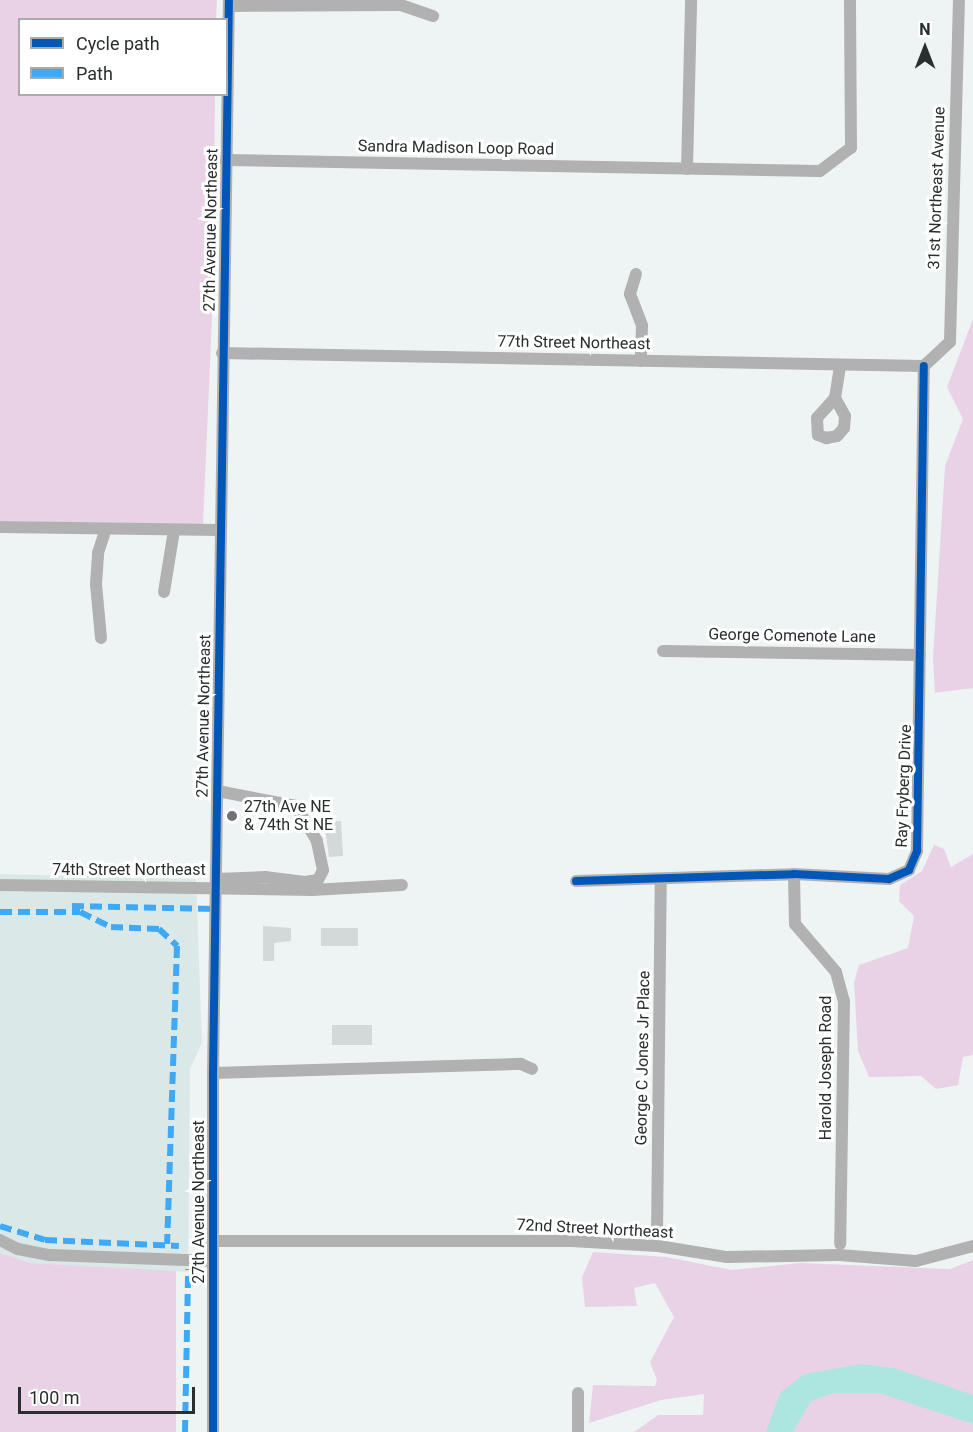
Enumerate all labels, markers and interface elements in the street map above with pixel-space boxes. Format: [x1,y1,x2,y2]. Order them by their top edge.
legend [18,18,228,96]
north arrow [895,18,955,78]
text: N [919,20,931,39]
text: Cycle path [76,33,160,54]
text: Path [76,63,113,84]
street label: 31st Northeast Avenue [925,106,949,270]
street label: Sandra Madison Loop Road [358,137,554,159]
street label: 27th Avenue Northeast [200,148,222,312]
street label: 77th Street Northeast [497,332,651,354]
street label: George Comenote Lane [708,625,876,647]
street label: 27th Avenue Northeast [193,634,215,798]
street label: Ray Fryberg Drive [892,724,916,848]
place label: 27th Ave NE & 74th St NE [244,797,333,835]
marker: 27th Ave NE & 74th St NE [225,809,239,823]
street label: 74th Street Northeast [52,860,206,880]
street label: George C Jones Jr Place [632,970,654,1146]
street label: Harold Joseph Road [816,996,836,1140]
street label: 27th Avenue Northeast [189,1120,209,1284]
street label: 72nd Street Northeast [516,1215,674,1243]
scale bar [21,1375,198,1413]
text: 100 m [29,1387,80,1408]

